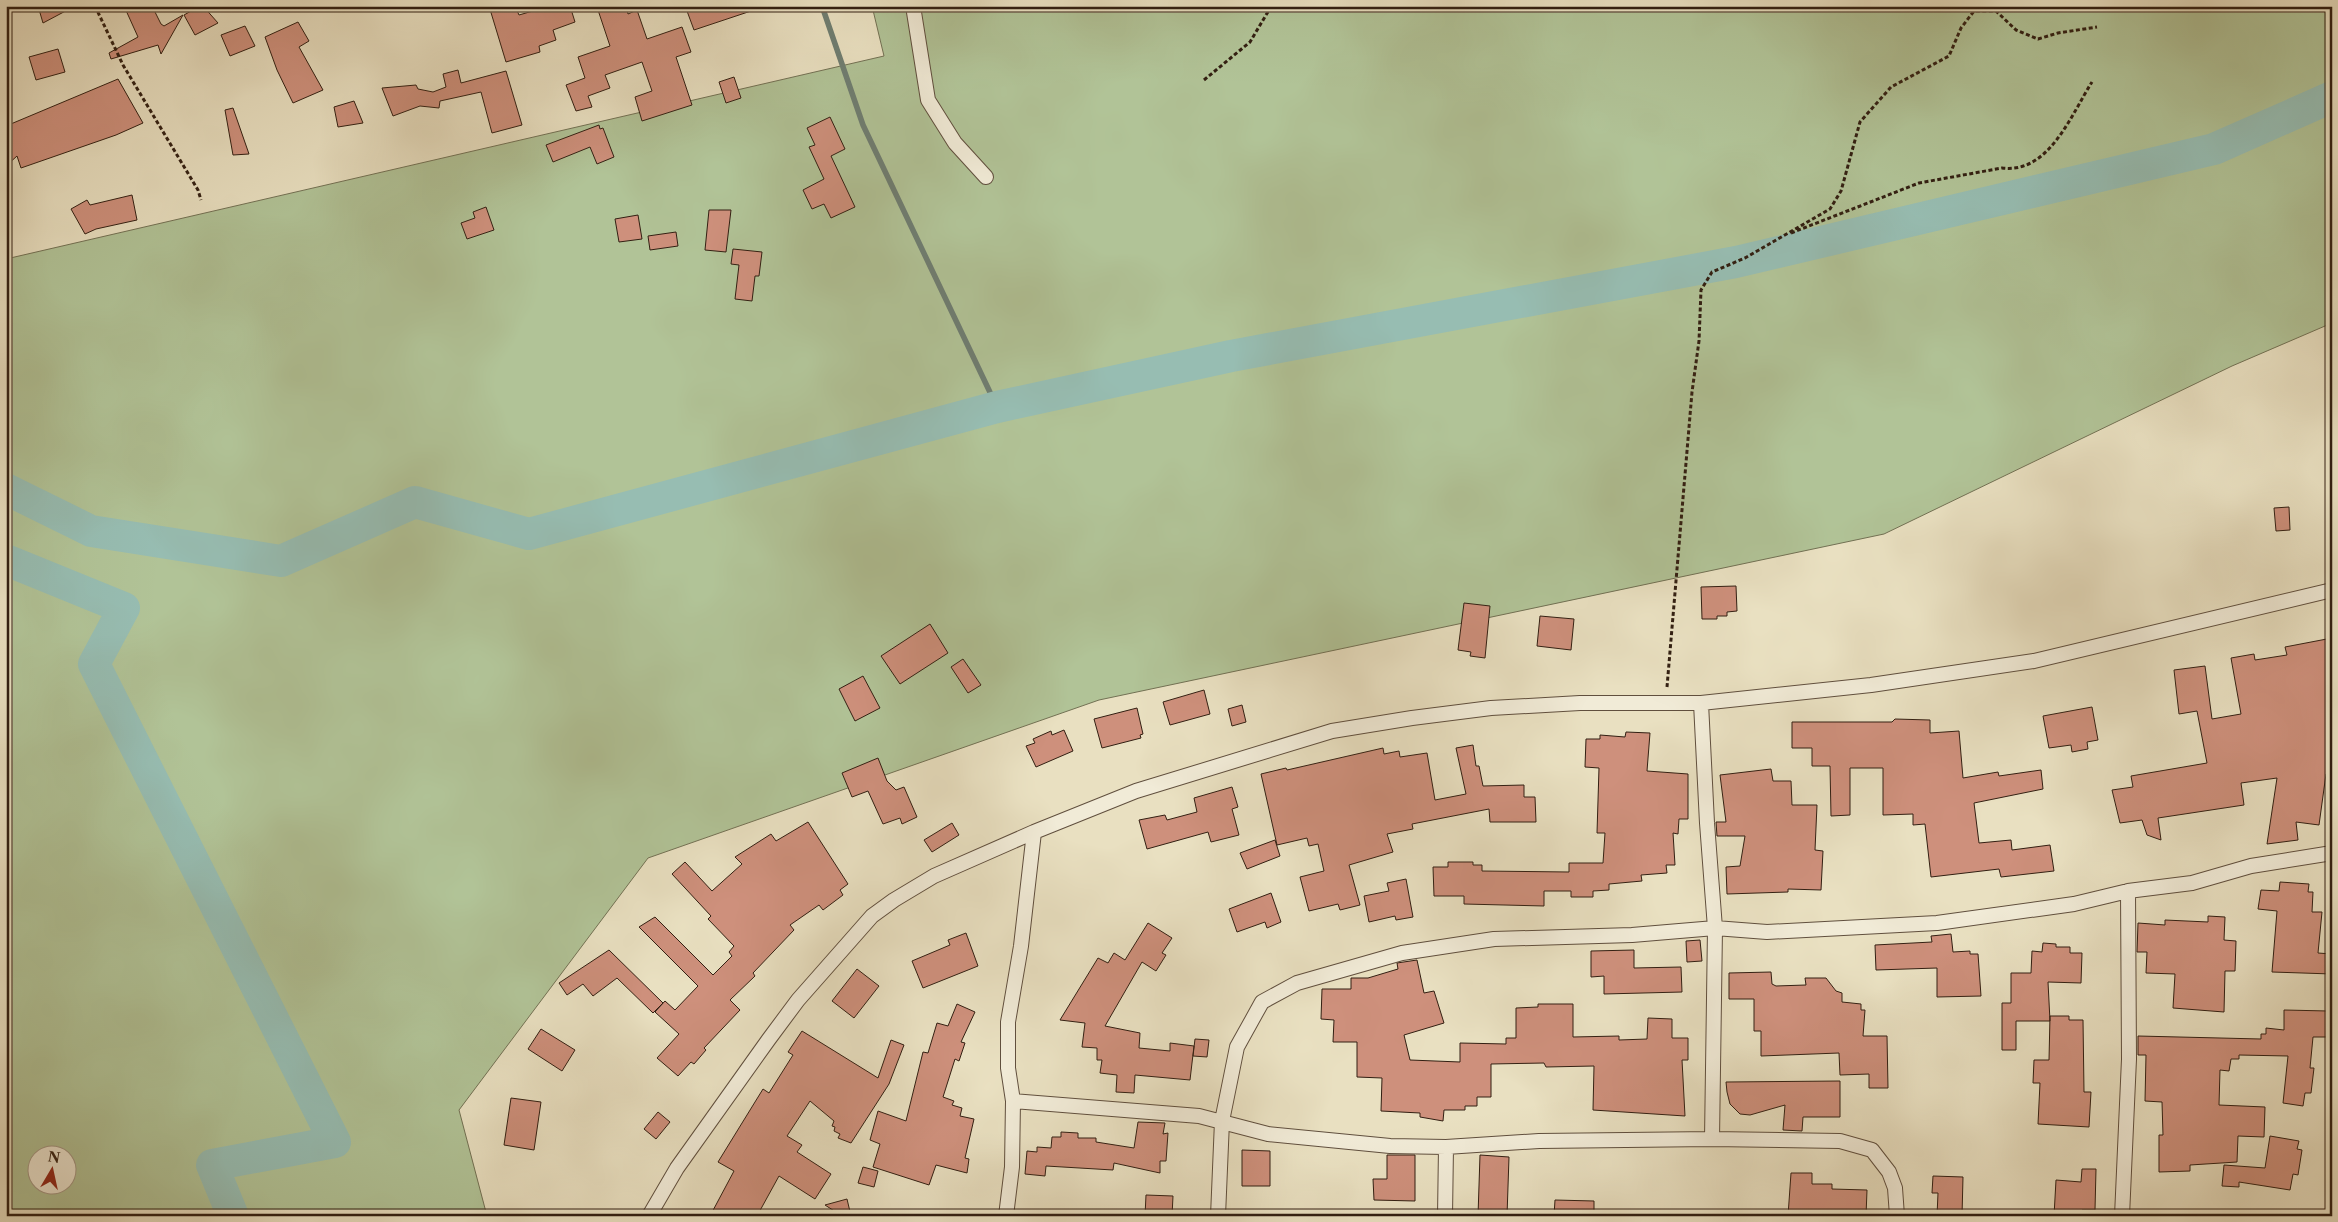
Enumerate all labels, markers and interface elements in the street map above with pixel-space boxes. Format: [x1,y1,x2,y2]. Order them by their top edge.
north arrow [28,1144,78,1194]
text: N [47,1147,61,1167]

